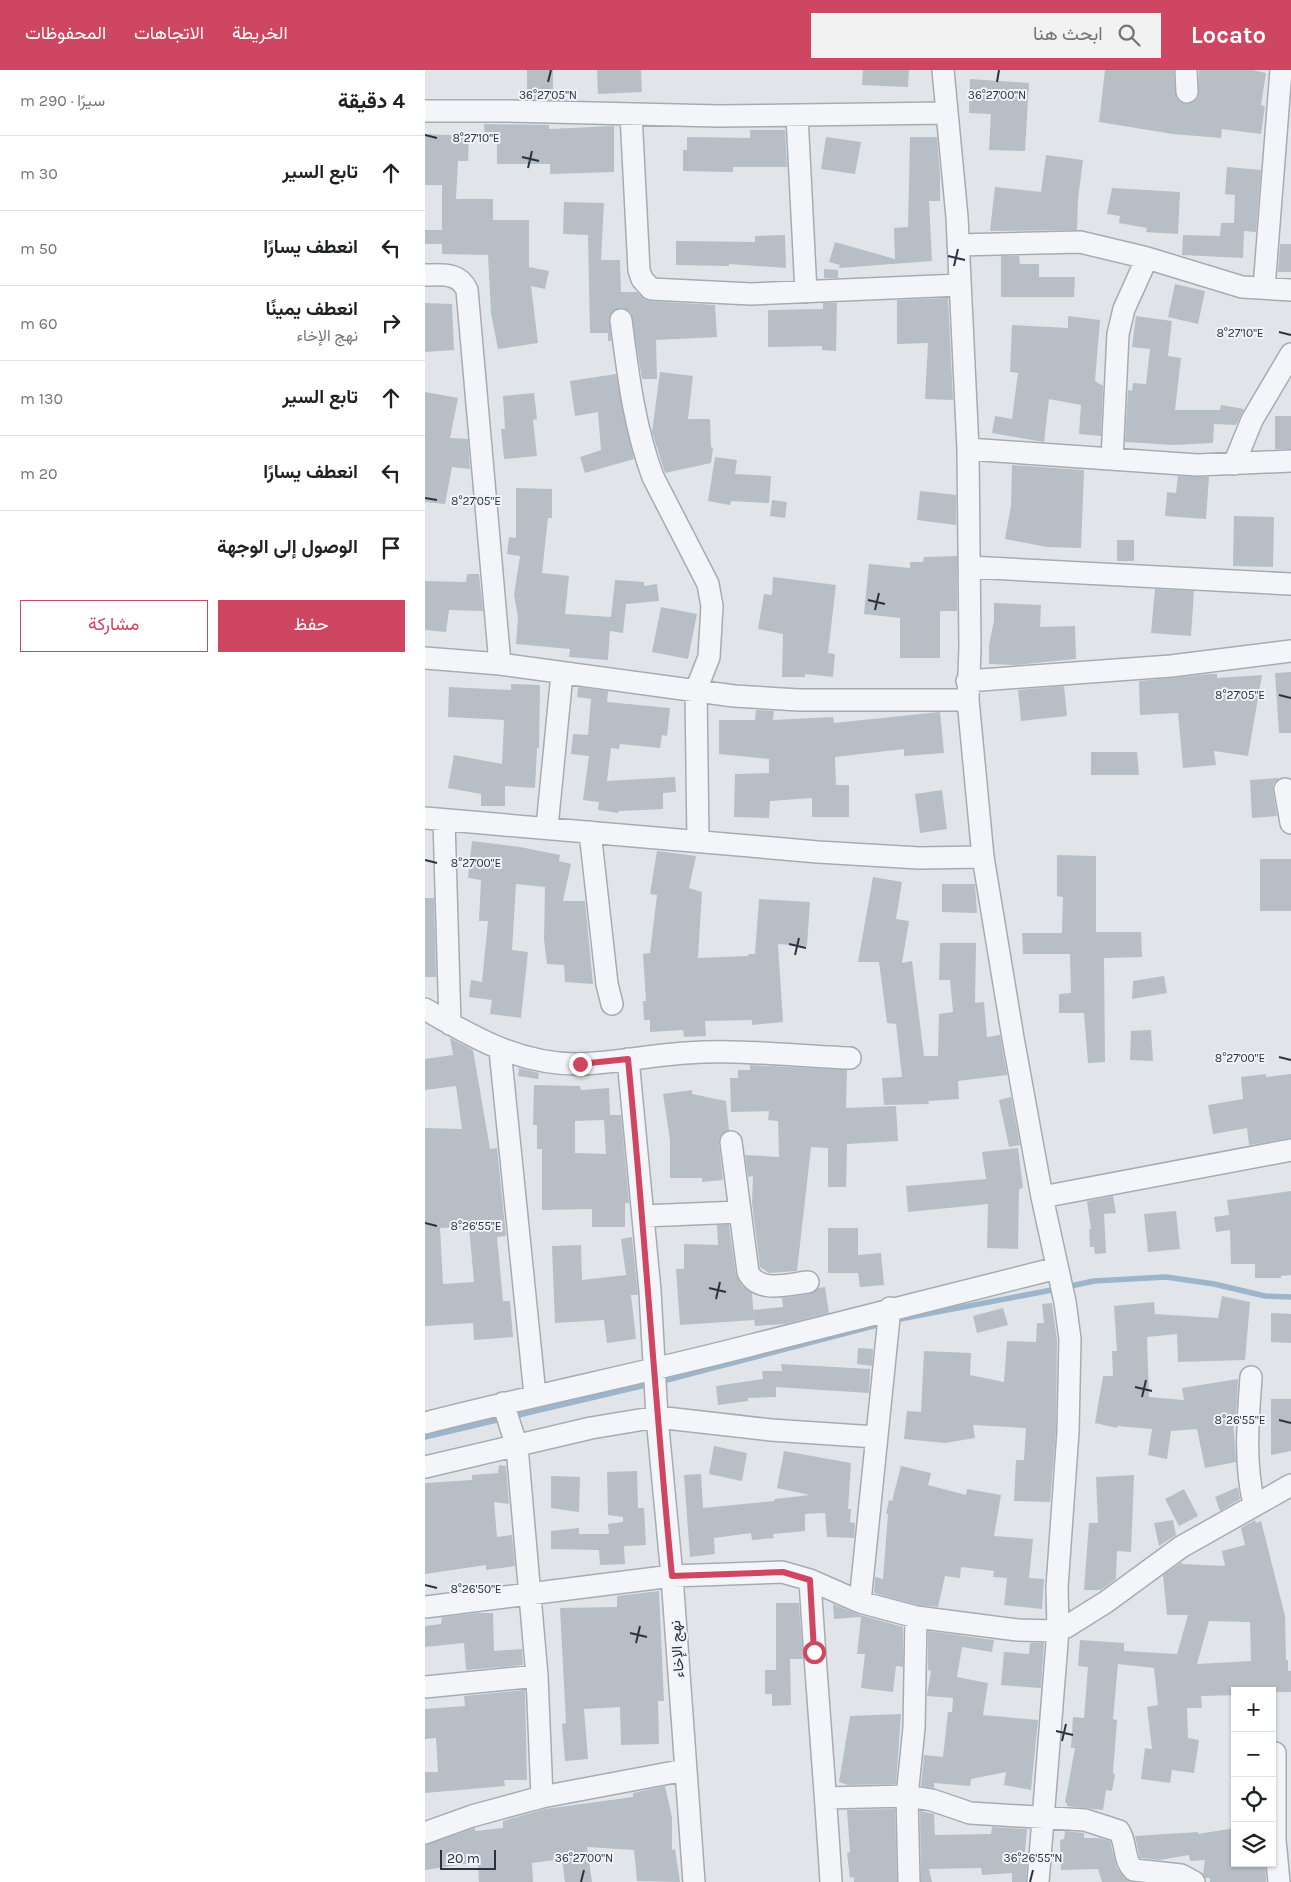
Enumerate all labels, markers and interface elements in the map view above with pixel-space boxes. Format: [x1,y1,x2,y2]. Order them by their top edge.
search box [811,13,1161,58]
icon: search [1115,21,1143,49]
text: Locato [1191,21,1266,49]
text: المحفوظات [25,22,106,44]
text: الاتجاهات [134,22,204,44]
text: الخريطة [232,22,288,44]
text: ابحث هنا [1033,23,1103,45]
text: 36°27'05"N [519,88,577,102]
text: 36°27'00"N [968,88,1026,102]
text: 4 دقيقة [338,89,405,113]
text: سيرًا · 290 m [20,91,105,110]
text: 8°27'10"E [452,131,500,145]
icon: ahead [377,159,405,187]
text: تابع السير [282,161,358,183]
text: 30 m [20,164,58,183]
icon: left [377,234,405,262]
text: انعطف يسارًا [263,236,358,258]
text: 50 m [20,239,57,258]
text: انعطف يمينًا [266,298,358,320]
icon: right [377,309,405,337]
text: 60 m [20,314,57,333]
text: نهج الإخاء [296,326,358,345]
text: 8°27'10"E [1216,326,1264,340]
icon: ahead [377,384,405,412]
text: تابع السير [282,386,358,408]
text: 130 m [20,389,63,408]
icon: left [377,459,405,487]
text: انعطف يسارًا [263,461,358,483]
text: 20 m [20,464,58,483]
text: 8°27'05"E [451,494,501,508]
icon: arrive [377,534,405,562]
text: الوصول إلى الوجهة [217,536,358,558]
button: مشاركة [20,600,208,652]
button: حفظ [218,600,405,652]
text: 8°27'05"E [1215,688,1265,702]
text: 8°27'00"E [451,856,501,870]
text: 8°27'00"E [1215,1051,1265,1065]
route end [569,1053,592,1076]
text: 8°26'55"E [451,1219,501,1233]
text: 8°26'55"E [1215,1413,1265,1427]
text: 8°26'50"E [450,1582,502,1596]
street label: نهج الإخاء [666,1619,690,1678]
route start [803,1641,826,1664]
map controls [1231,1687,1276,1867]
button: + [1231,1687,1276,1732]
button: − [1231,1732,1276,1777]
button: locate [1231,1777,1276,1822]
button: layers [1231,1822,1276,1867]
scale bar [440,1847,496,1870]
text: 20 m [447,1850,480,1867]
text: 36°27'00"N [555,1851,613,1865]
text: 36°26'55"N [1004,1851,1062,1865]

